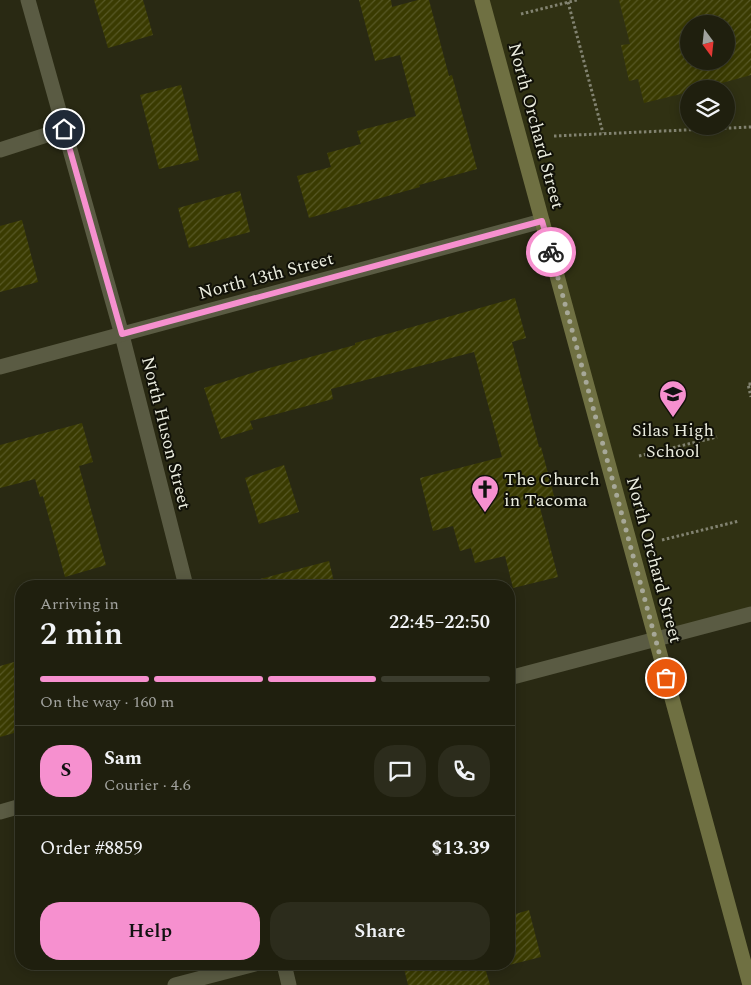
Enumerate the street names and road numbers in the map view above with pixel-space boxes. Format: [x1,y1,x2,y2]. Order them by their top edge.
street label: North Orchard Street [501,40,571,212]
street label: North 13th Street [195,245,337,307]
street label: North Huson Street [134,354,198,512]
street label: North Orchard Street [619,474,689,646]

